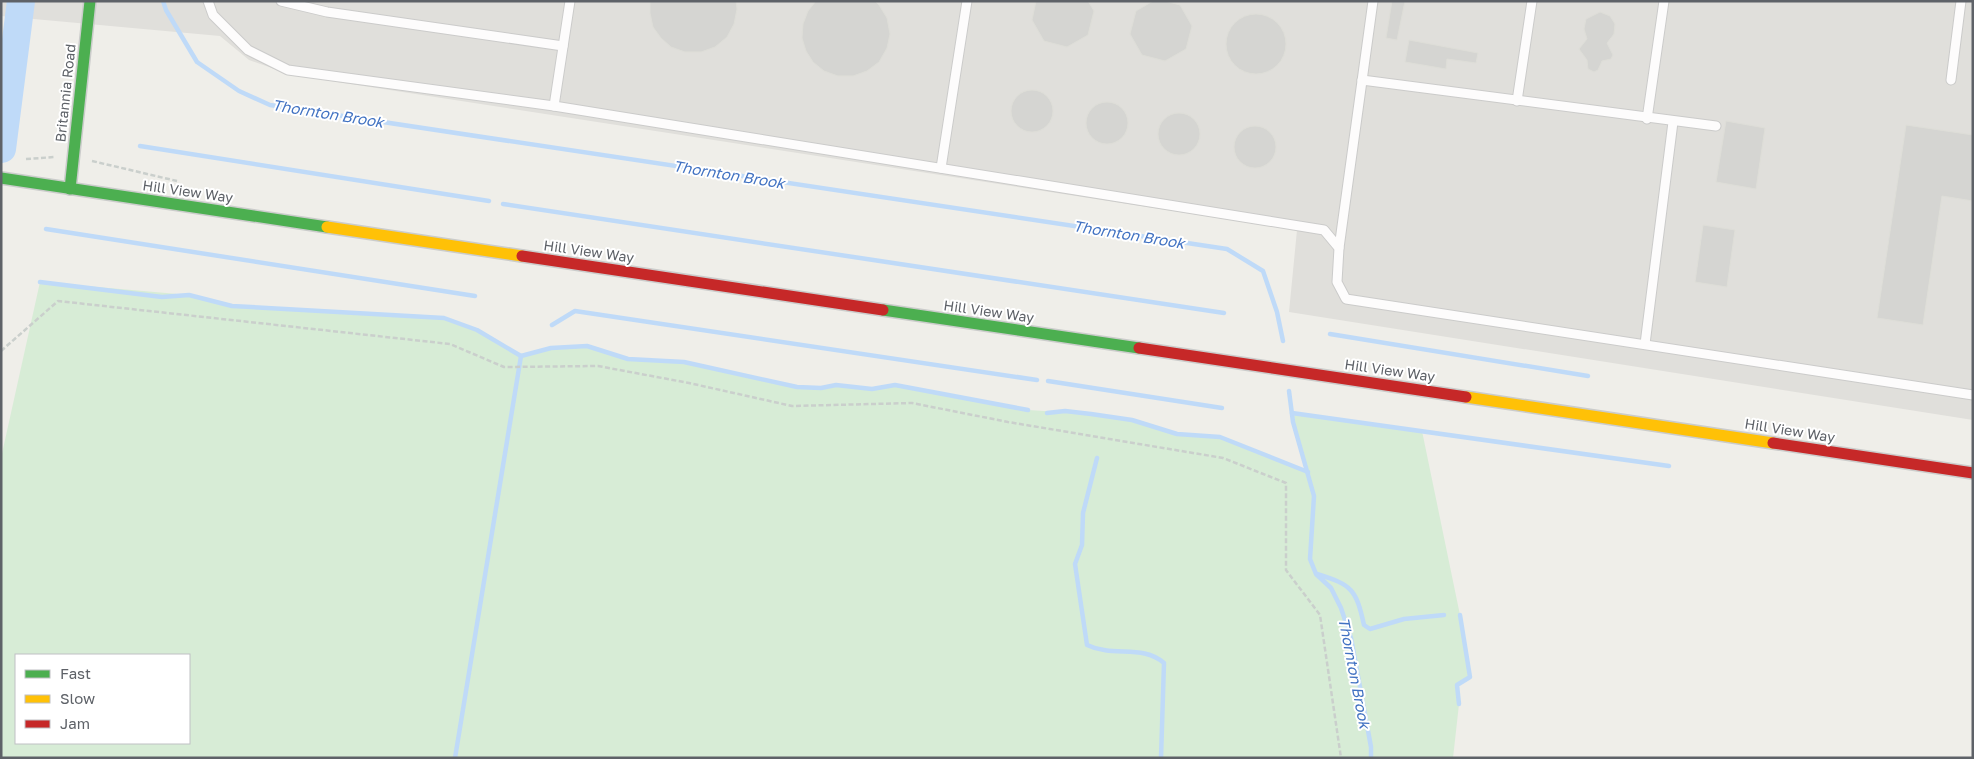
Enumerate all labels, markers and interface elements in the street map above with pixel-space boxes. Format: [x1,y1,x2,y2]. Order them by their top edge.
street label: Britannia Road [51,43,79,143]
water label: Thornton Brook [271,95,387,131]
water label: Thornton Brook [672,156,788,192]
street label: Hill View Way [142,176,234,206]
water label: Thornton Brook [1072,216,1188,252]
street label: Hill View Way [543,236,635,266]
street label: Hill View Way [943,296,1035,326]
street label: Hill View Way [1344,355,1436,385]
street label: Hill View Way [1744,414,1837,446]
water label: Thornton Brook [1335,616,1375,732]
legend [15,654,190,744]
text: Fast [60,664,91,682]
text: Slow [60,689,95,707]
text: Jam [60,714,90,732]

